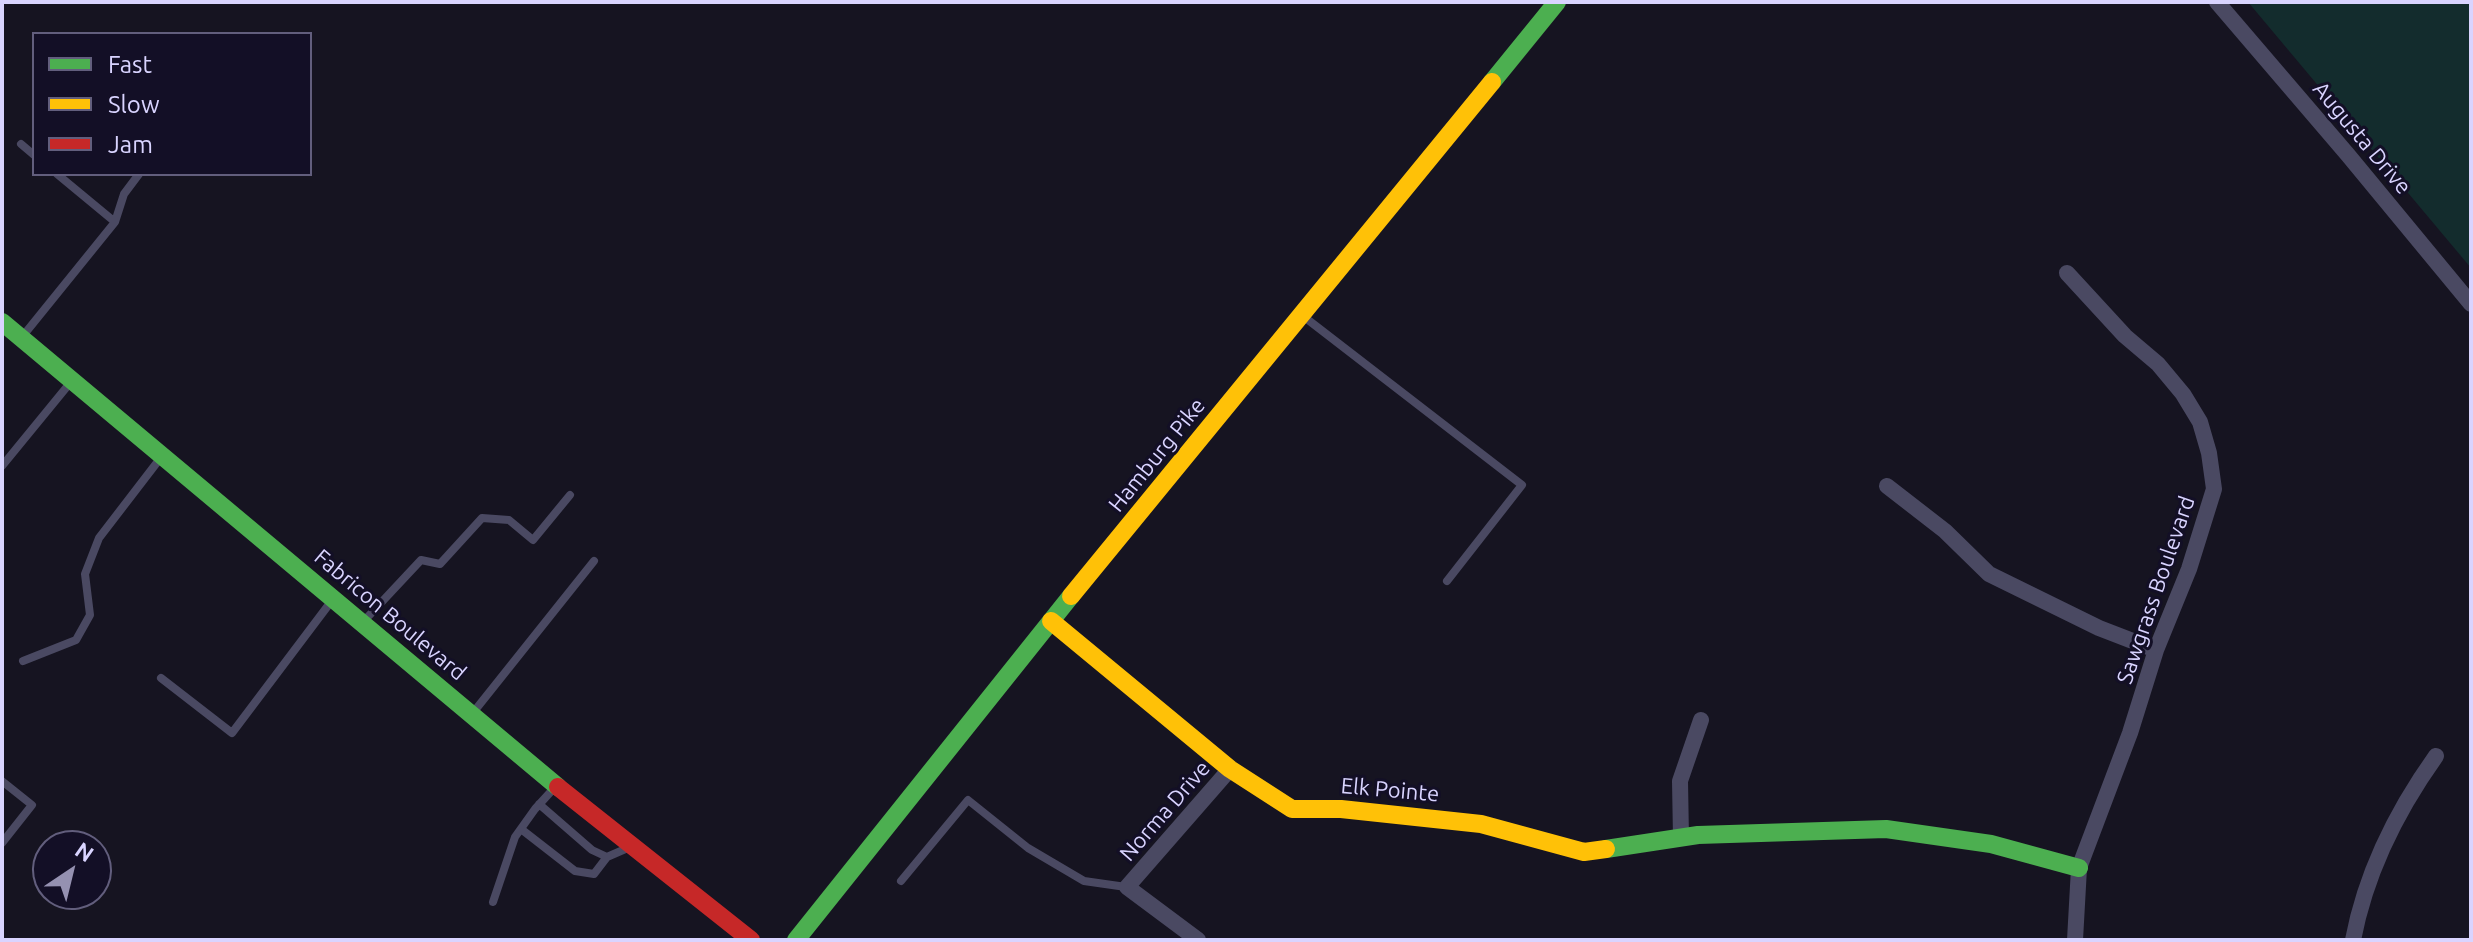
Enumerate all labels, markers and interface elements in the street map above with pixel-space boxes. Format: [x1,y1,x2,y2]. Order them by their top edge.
legend [32,32,312,176]
text: Fast [108,51,152,78]
street label: Augusta Drive [2307,76,2417,200]
text: Slow [108,91,160,118]
text: Jam [108,131,153,158]
street label: Hamburg Pike [1103,393,1211,517]
street label: Sawgrass Boulevard [2111,493,2201,687]
street label: Fabricon Boulevard [309,544,471,686]
street label: Norma Drive [1114,755,1216,867]
street label: Elk Pointe [1340,773,1440,807]
north arrow [32,830,112,910]
text: N [71,837,99,867]

